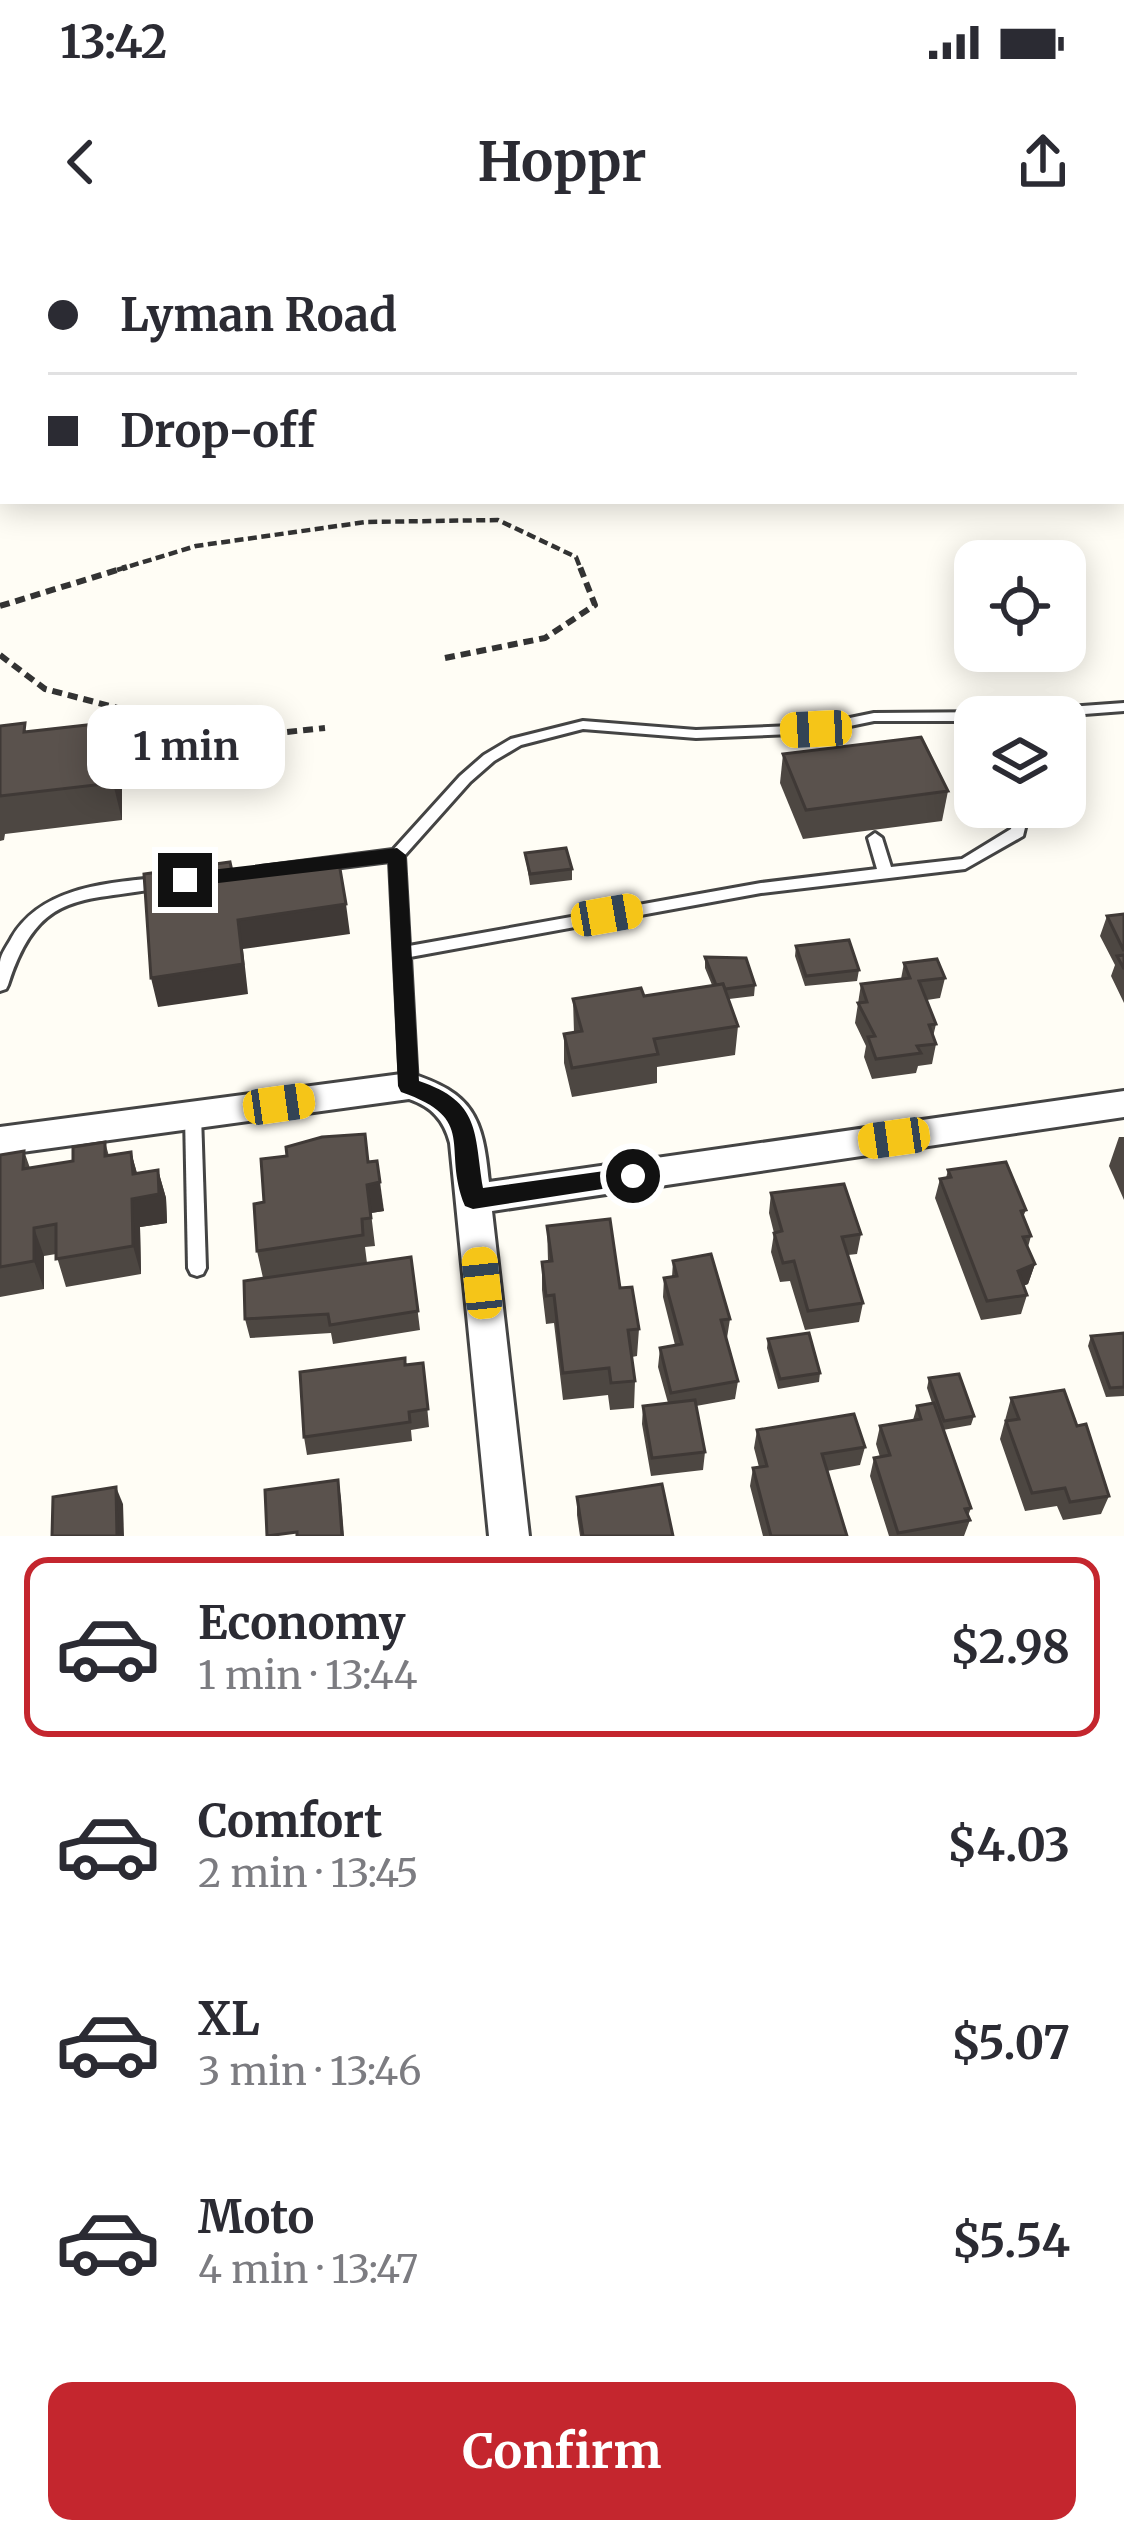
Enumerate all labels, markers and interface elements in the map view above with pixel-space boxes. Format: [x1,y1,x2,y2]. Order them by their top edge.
text: 13:42 [60,14,167,70]
text: Hoppr [478,128,646,196]
icon: back [48,129,114,195]
icon: share [1010,129,1076,195]
text: Lyman Road [120,287,397,343]
text: Drop-off [120,403,315,459]
map controls [954,540,1086,828]
button: locate [954,540,1086,672]
button: layers [954,696,1086,828]
callout: 1 min [86,706,284,790]
car [779,709,853,749]
text: 1 min [133,722,239,771]
route end [158,853,212,907]
car [568,891,646,939]
car [241,1081,317,1127]
car [856,1115,932,1161]
route start [606,1149,660,1203]
car [460,1245,504,1321]
icon: car [54,1593,162,1701]
text: Economy [198,1595,406,1651]
text: $2.98 [950,1619,1070,1675]
text: 1 min · 13:44 [198,1651,418,1700]
icon: car [54,1791,162,1899]
text: Comfort [198,1793,382,1849]
text: $4.03 [947,1817,1070,1873]
text: 2 min · 13:45 [198,1849,419,1898]
icon: car [54,1989,162,2097]
text: XL [198,1991,260,2047]
text: $5.07 [951,2015,1070,2071]
text: 3 min · 13:46 [198,2047,421,2096]
icon: car [54,2187,162,2295]
text: Moto [198,2189,314,2245]
text: $5.54 [952,2213,1070,2269]
text: 4 min · 13:47 [198,2245,418,2294]
button: Confirm [48,2382,1076,2520]

